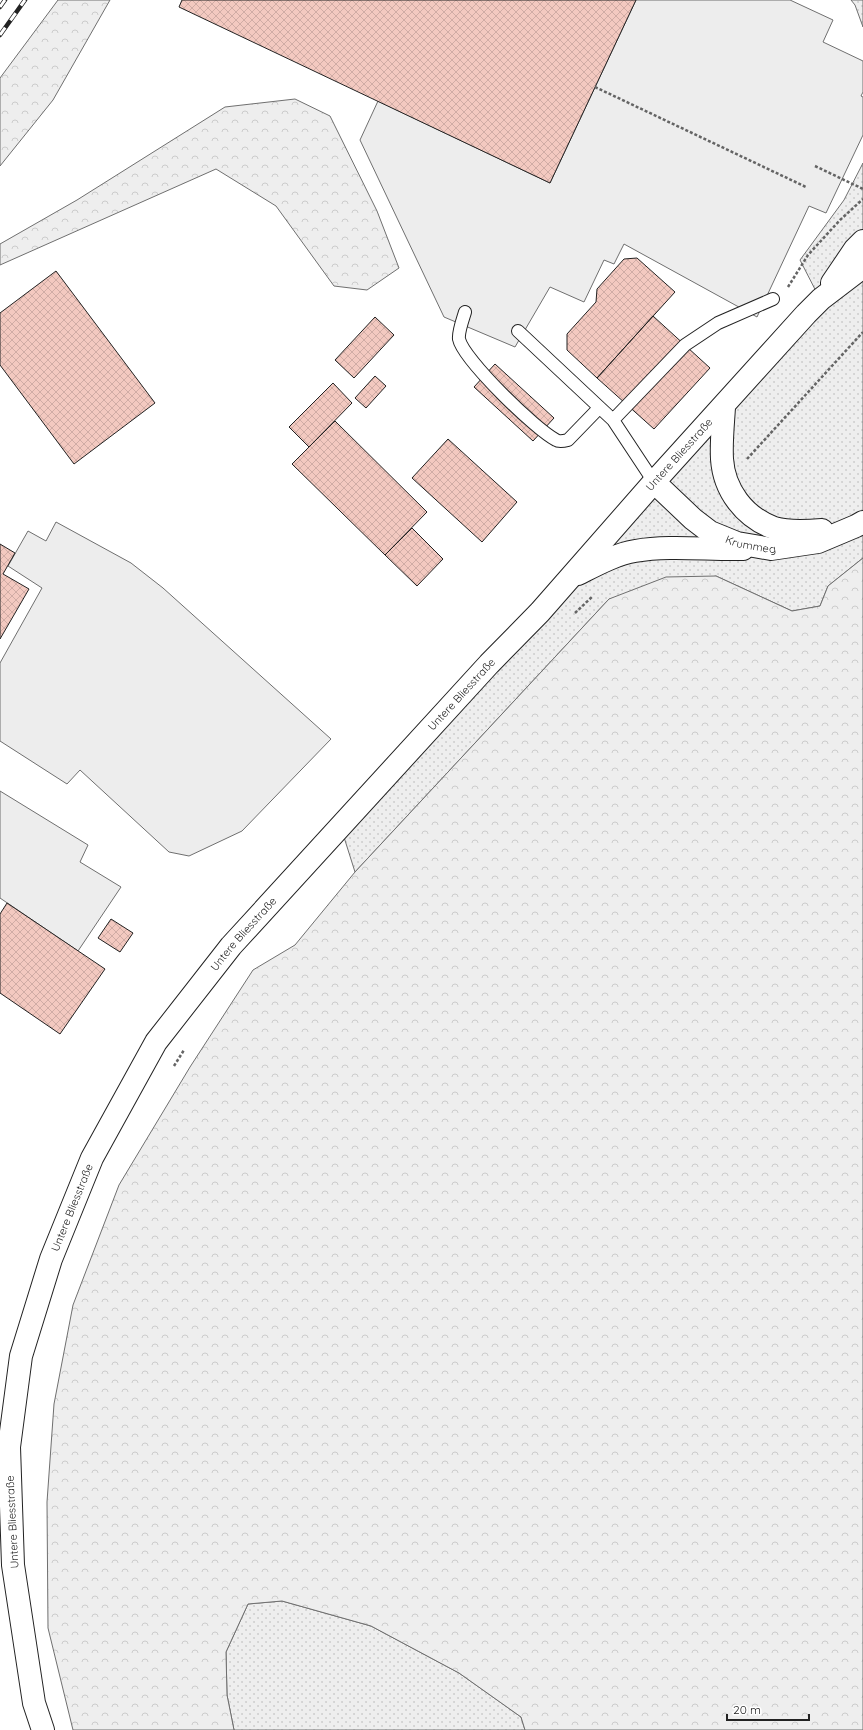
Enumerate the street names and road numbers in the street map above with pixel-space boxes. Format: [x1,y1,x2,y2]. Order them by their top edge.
street label: Untere Bliesstraße [643,415,716,494]
street label: Krummeg [723,532,777,556]
street label: Untere Bliesstraße [425,655,498,733]
street label: Untere Bliesstraße [207,894,279,973]
street label: Untere Bliesstraße [48,1162,96,1253]
street label: Untere Bliesstraße [3,1475,21,1569]

